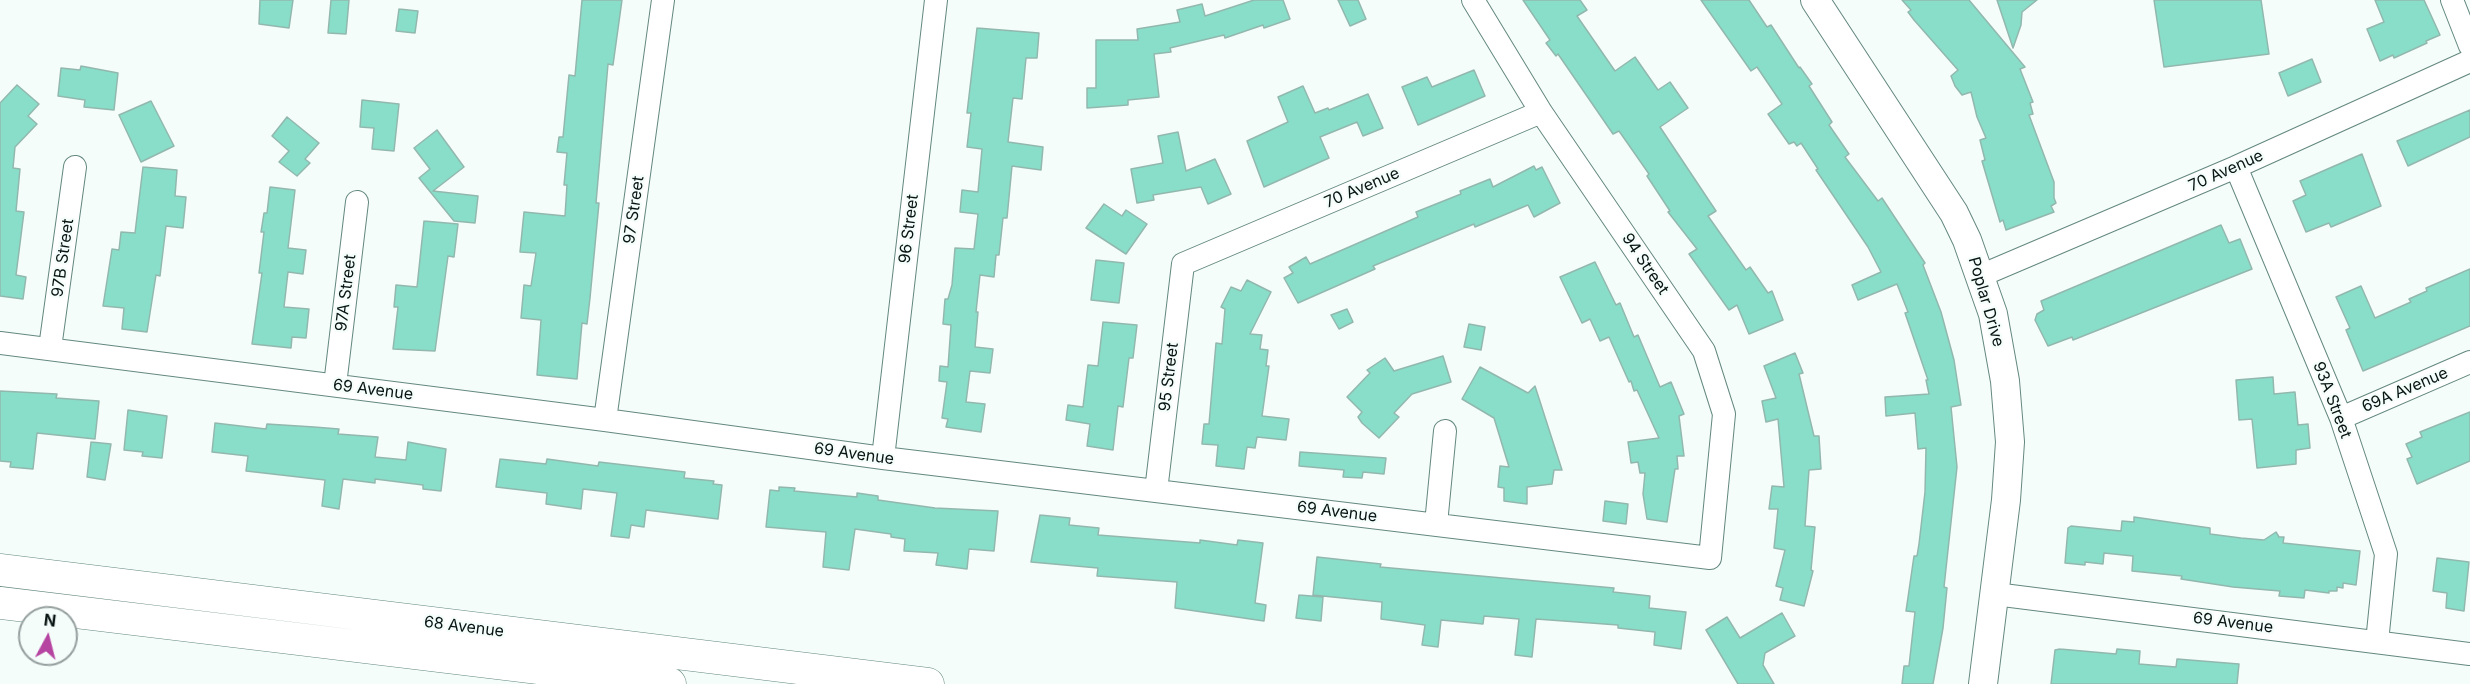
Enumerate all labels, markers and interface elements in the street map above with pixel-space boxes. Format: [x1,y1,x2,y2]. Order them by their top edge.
street label: 70 Avenue [2186,146,2266,196]
street label: 70 Avenue [1322,164,1402,212]
street label: 97 Street [620,175,648,245]
street label: 96 Street [895,193,923,265]
street label: 97B Street [48,218,78,298]
street label: 94 Street [1617,230,1673,298]
street label: 97A Street [332,253,360,333]
street label: Poplar Drive [1964,255,2008,349]
street label: 95 Street [1155,341,1183,413]
street label: 93A Street [2309,359,2355,441]
street label: 69A Avenue [2359,363,2451,417]
street label: 69 Avenue [332,376,414,404]
street label: 69 Avenue [813,439,895,469]
street label: 69 Avenue [1296,498,1378,526]
north arrow [18,606,78,666]
text: N [43,609,57,631]
street label: 69 Avenue [2192,609,2274,637]
street label: 68 Avenue [423,613,505,641]

